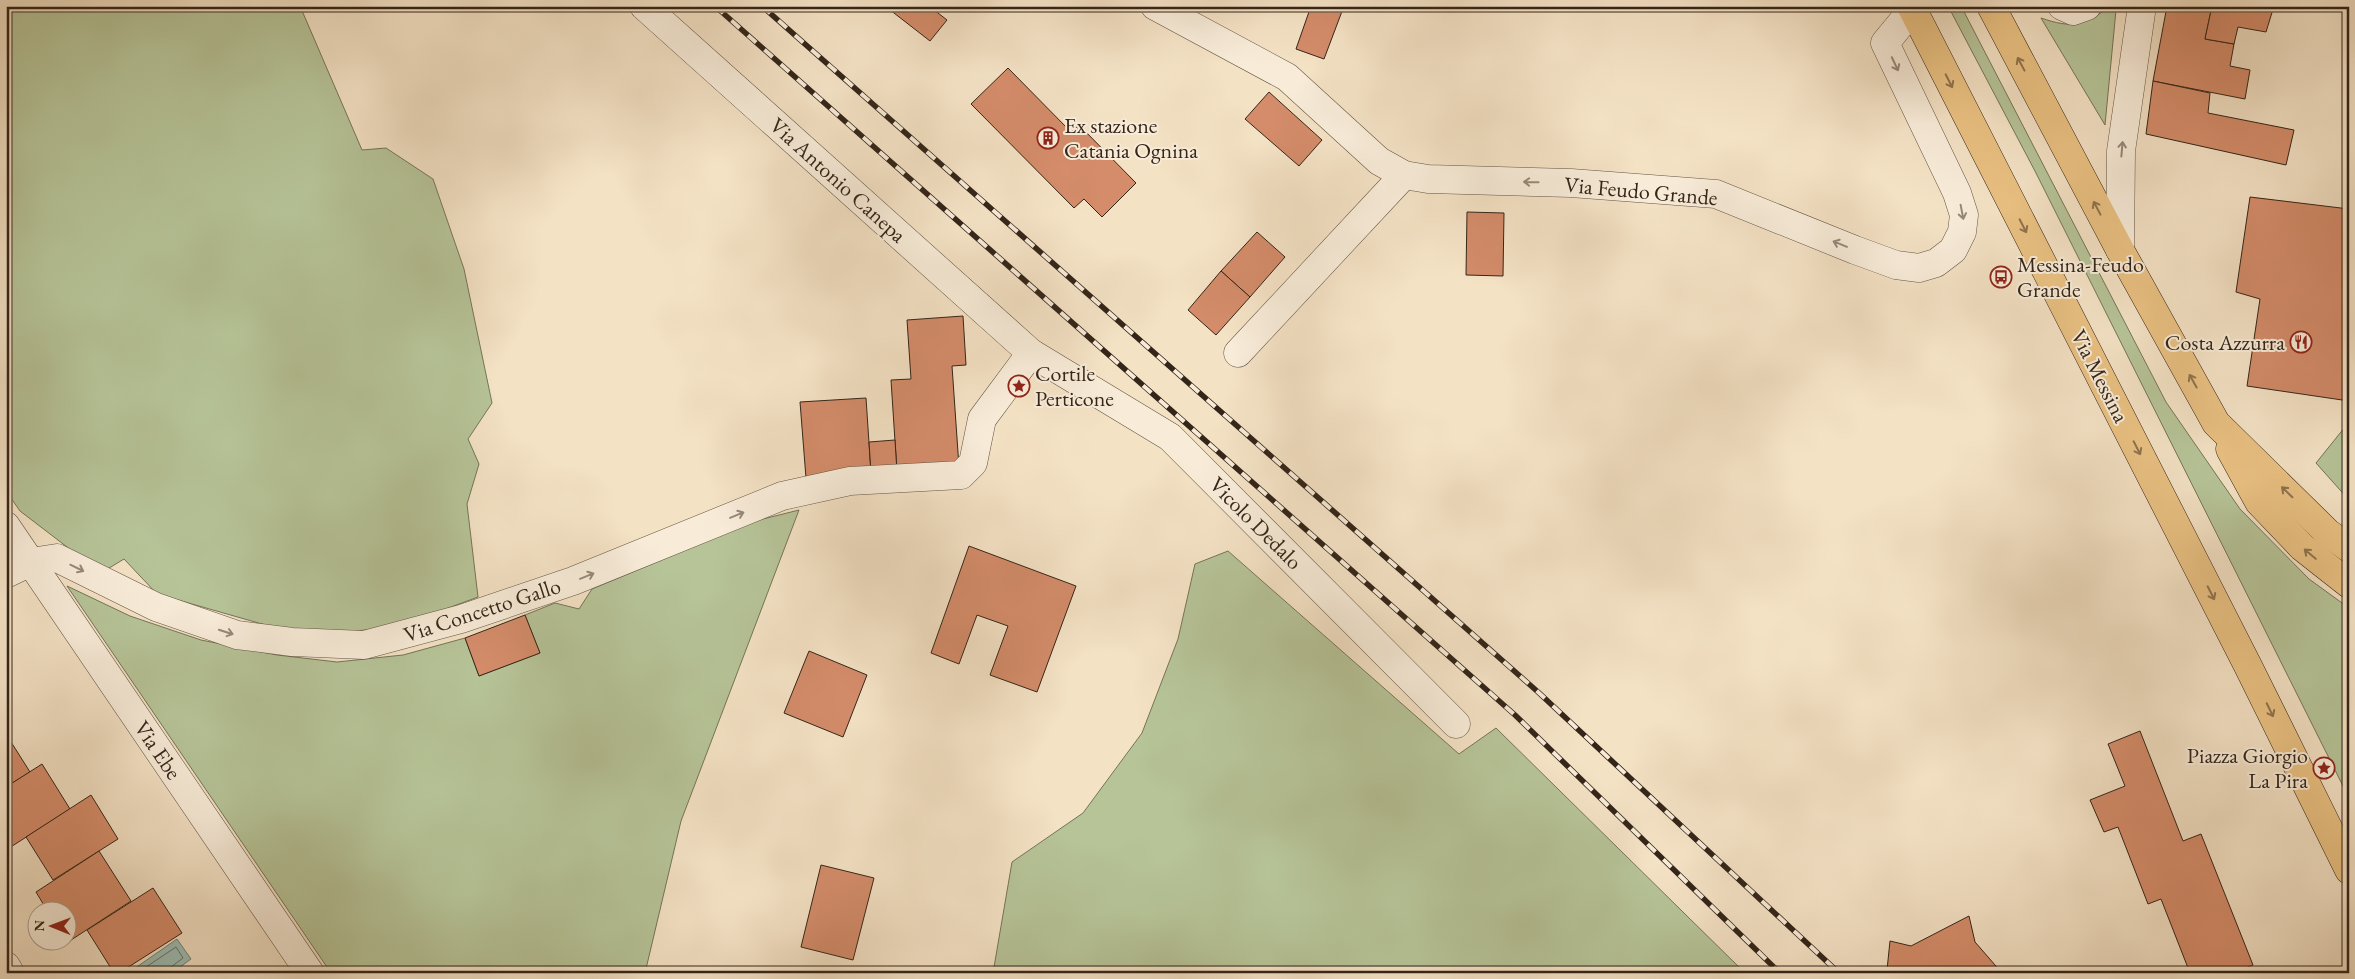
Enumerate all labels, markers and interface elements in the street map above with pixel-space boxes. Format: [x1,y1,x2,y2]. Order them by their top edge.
one-way arrow [1891,56,1901,71]
one-way arrow [2016,57,2026,72]
one-way arrow [1945,73,1954,88]
street label: Via Antonio Canepa [764,111,913,249]
place label: Ex stazione Catania Ognina [1064,111,1198,165]
building icon: Ex stazione Catania Ognina [1036,126,1060,150]
one-way arrow [2117,141,2127,157]
street label: Via Feudo Grande [1563,170,1719,212]
one-way arrow [1523,177,1539,187]
one-way arrow [2092,200,2102,215]
one-way arrow [1957,203,1967,219]
one-way arrow [2018,218,2028,233]
one-way arrow [1833,239,1848,248]
place label: Messina-Feudo Grande [2017,250,2144,304]
bus stop icon: Messina-Feudo Grande [1989,265,2013,289]
street label: Via Messina [2064,324,2136,428]
place label: Costa Azzurra [2165,328,2285,357]
restaurant icon: Costa Azzurra [2289,330,2313,354]
place label: Cortile Perticone [1035,359,1114,413]
place icon: Cortile Perticone [1007,374,1031,398]
one-way arrow [2187,374,2197,388]
one-way arrow [2133,440,2142,455]
street label: Vicolo Dedalo [1203,470,1309,576]
one-way arrow [2280,486,2293,498]
one-way arrow [729,510,744,519]
one-way arrow [2304,549,2317,560]
one-way arrow [69,564,84,573]
one-way arrow [579,570,594,579]
street label: Via Concetto Gallo [400,571,564,649]
one-way arrow [2207,585,2216,600]
one-way arrow [218,627,234,637]
one-way arrow [2266,702,2275,717]
street label: Via Ebe [128,715,188,785]
place label: Piazza Giorgio La Pira [2187,741,2308,795]
place icon: Piazza Giorgio La Pira [2312,756,2336,780]
north arrow [28,902,78,952]
text: N [30,919,48,932]

